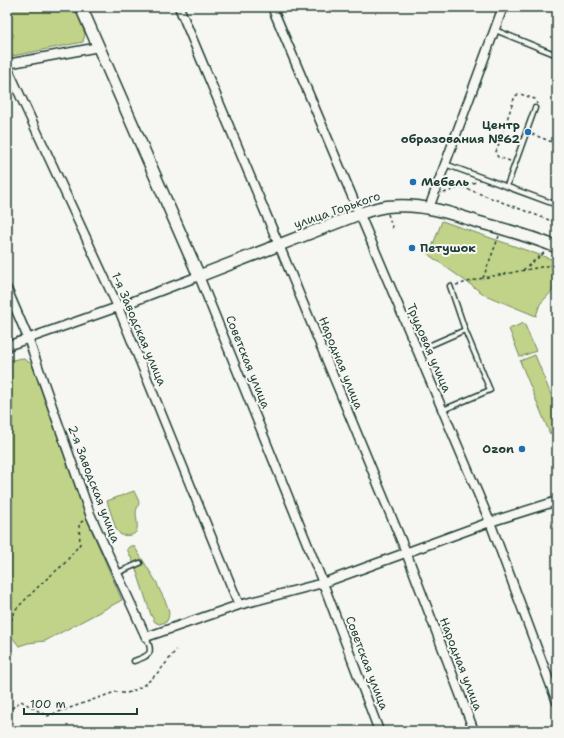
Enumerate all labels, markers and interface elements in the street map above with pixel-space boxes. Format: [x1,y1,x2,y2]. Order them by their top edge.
place label: Центр образования №62 [401,117,521,147]
marker: Центр образования №62 [523,127,533,137]
place label: Мебель [421,174,469,190]
marker: Мебель [408,177,418,187]
street label: улица Горького [292,188,382,232]
place label: Петушок [420,240,476,256]
marker: Петушок [407,243,417,253]
street label: 1-я Заводская улица [108,270,170,389]
street label: Трудовая улица [403,301,455,395]
street label: Советская улица [222,313,274,411]
street label: Народная улица [315,314,367,412]
street label: 2-я Заводская улица [64,423,124,546]
place label: Ozon [482,441,514,457]
marker: Ozon [517,444,527,454]
street label: Советская улица [342,614,392,713]
street label: Народная улица [436,615,486,713]
scale bar [24,690,137,716]
text: 100 m [30,696,66,712]

